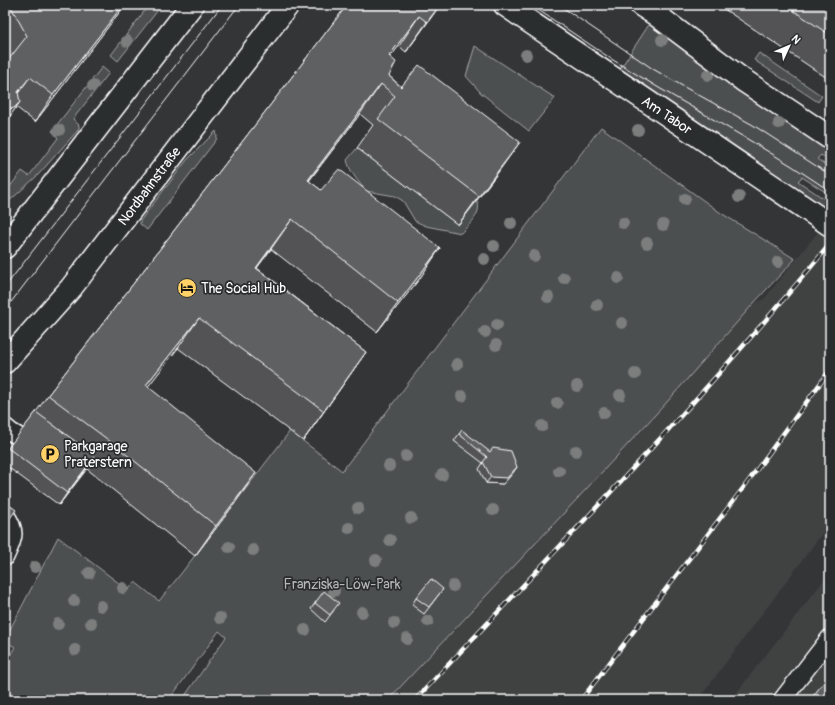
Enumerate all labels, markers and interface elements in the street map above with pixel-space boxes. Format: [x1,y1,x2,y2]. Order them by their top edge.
north arrow [769,26,809,66]
text: N [789,32,803,47]
street label: Am Tabor [638,92,695,138]
street label: Nordbahnstraße [114,144,185,229]
hotel icon: The Social Hub [176,277,198,299]
place label: The Social Hub [201,280,286,297]
place label: Parkgarage Praterstern [64,438,132,471]
parking icon: Parkgarage Praterstern [39,443,61,465]
park label: Franziska-Löw-Park [284,576,401,593]

